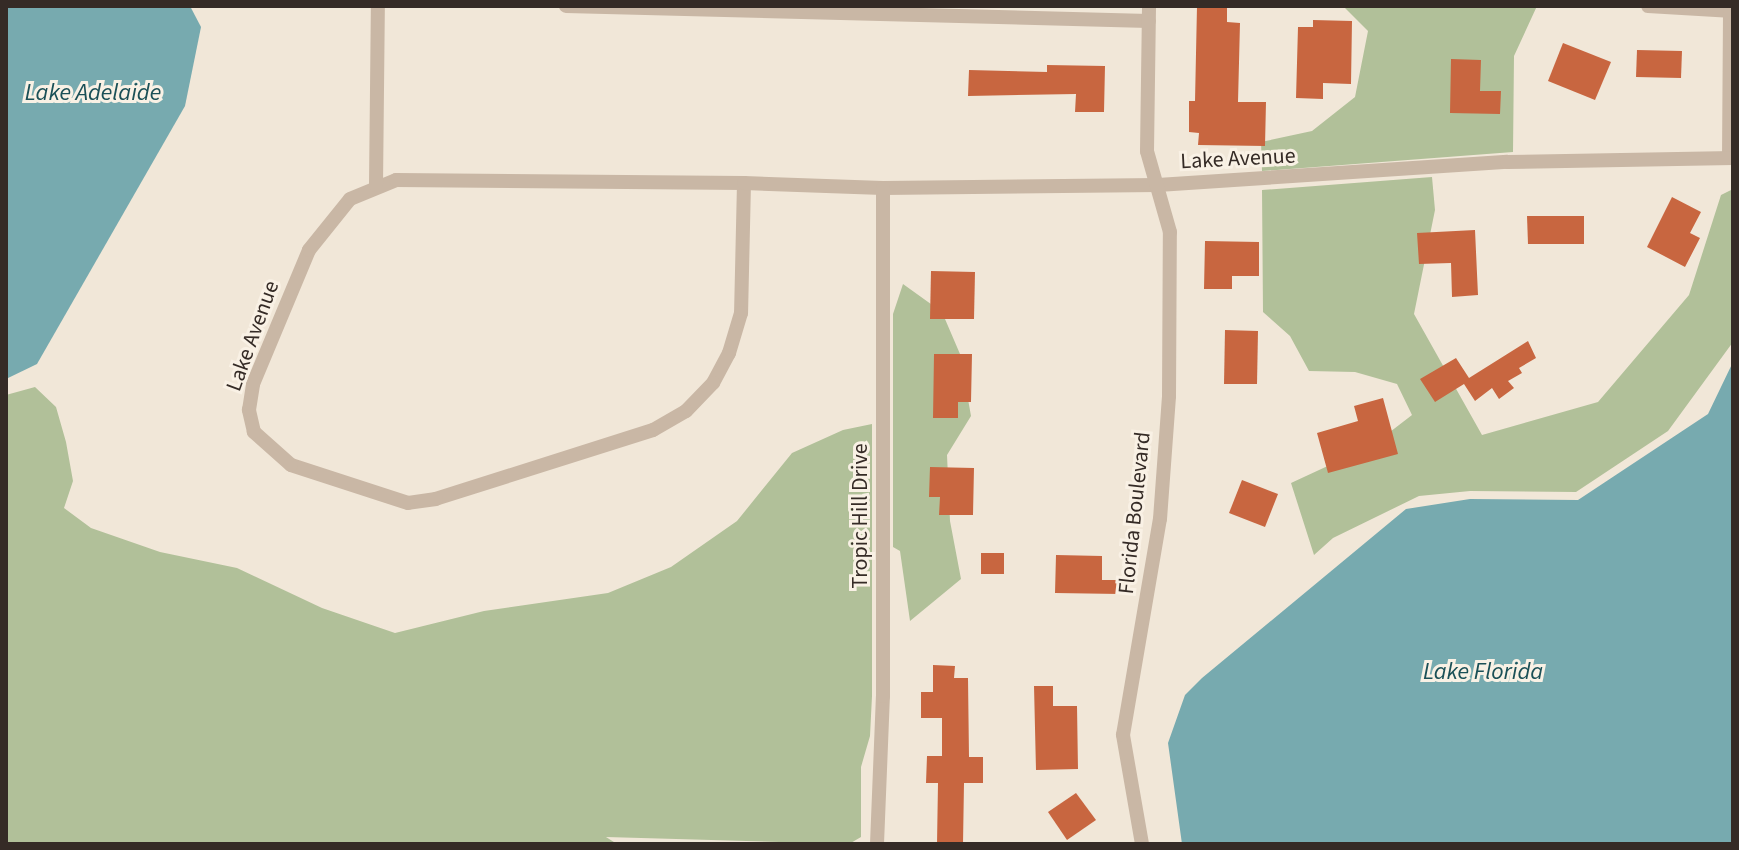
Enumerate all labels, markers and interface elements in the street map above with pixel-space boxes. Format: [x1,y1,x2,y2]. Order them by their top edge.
water label: Lake Adelaide [25,79,161,107]
street label: Lake Avenue [1180,143,1296,175]
street label: Lake Avenue [221,277,285,395]
street label: Florida Boulevard [1113,430,1157,596]
street label: Tropic Hill Drive [848,443,874,589]
water label: Lake Florida [1423,658,1543,686]

